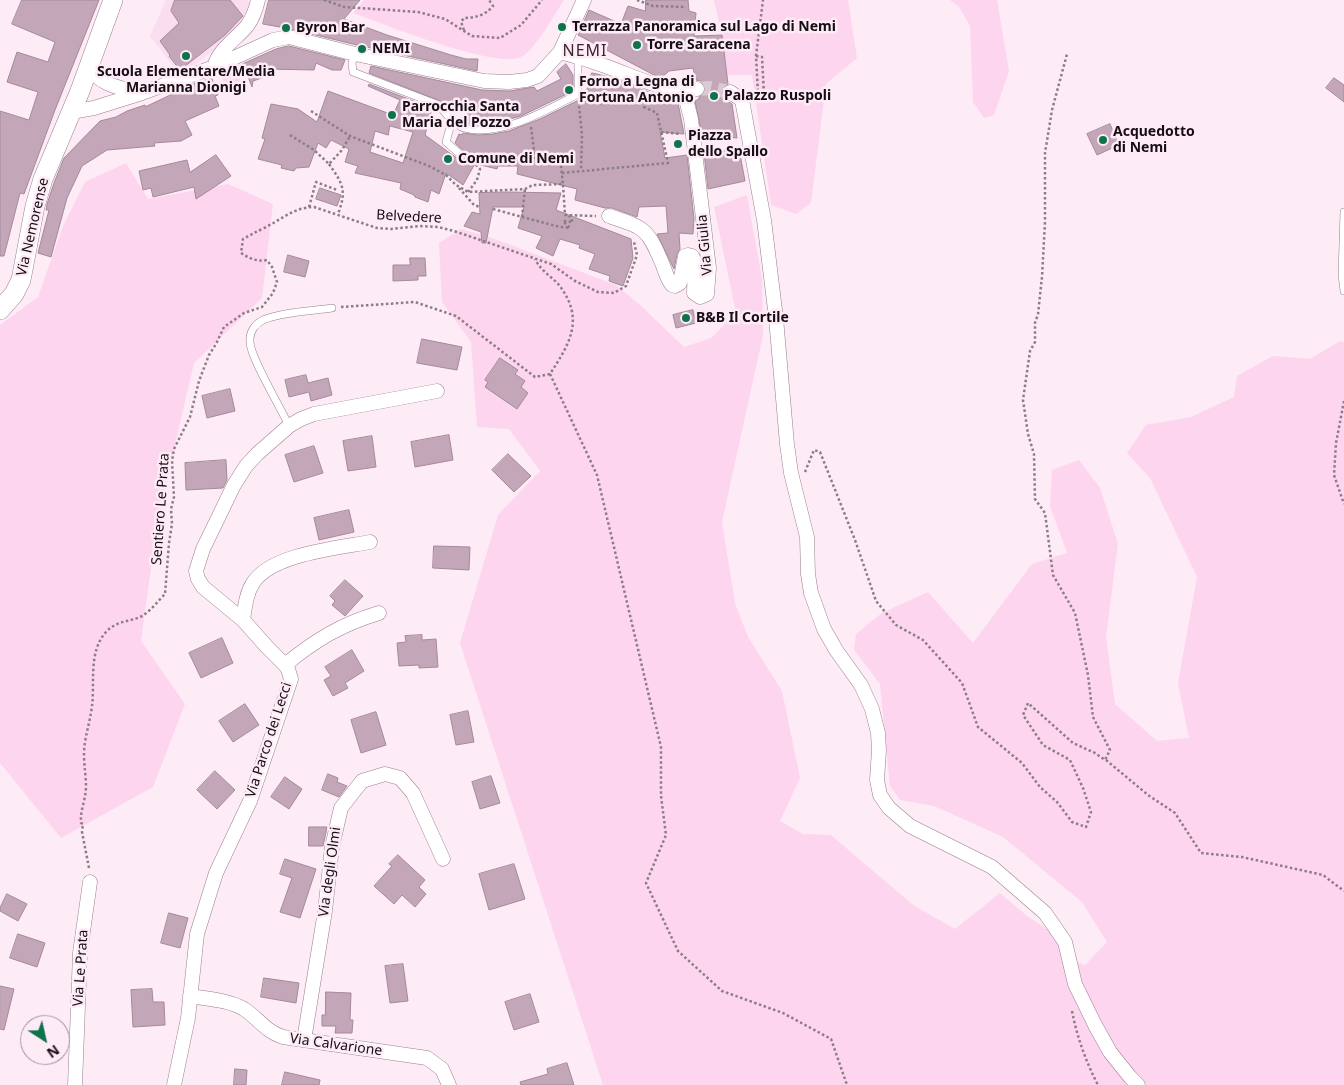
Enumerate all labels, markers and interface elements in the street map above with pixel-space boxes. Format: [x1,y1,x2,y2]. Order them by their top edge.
place label: Terrazza Panoramica sul Lago di Nemi [572,19,836,35]
place label: Byron Bar [296,20,365,36]
marker: Terrazza Panoramica sul Lago di Nemi [556,21,568,33]
marker: Byron Bar [280,22,292,34]
place label: Torre Saracena [647,37,751,53]
marker: Torre Saracena [631,39,643,51]
place label: NEMI [372,41,410,57]
district label: NEMI [562,41,608,61]
marker: NEMI [356,43,368,55]
marker: Scuola Elementare/Media Marianna Dionigi [180,50,192,62]
place label: Scuola Elementare/Media Marianna Dionigi [97,64,275,96]
place label: Forno a Legna di Fortuna Antonio [579,74,694,106]
marker: Forno a Legna di Fortuna Antonio [563,84,575,96]
place label: Palazzo Ruspoli [724,88,831,104]
marker: Palazzo Ruspoli [708,90,720,102]
place label: Parrocchia Santa Maria del Pozzo [402,99,519,132]
marker: Parrocchia Santa Maria del Pozzo [386,109,398,121]
place label: Acquedotto di Nemi [1113,124,1195,156]
place label: Piazza dello Spallo [688,128,768,160]
marker: Acquedotto di Nemi [1097,134,1109,146]
marker: Piazza dello Spallo [672,138,684,150]
place label: Comune di Nemi [458,151,574,167]
marker: Comune di Nemi [442,153,454,165]
street label: Via Nemorense [14,176,52,278]
street label: Belvedere [376,207,442,227]
street label: Via Giulia [694,214,716,276]
place label: B&B Il Cortile [696,310,789,326]
marker: B&B Il Cortile [680,312,692,324]
street label: Sentiero Le Prata [149,453,173,565]
street label: Via Parco dei Lecci [242,680,296,800]
street label: Via degli Olmi [315,826,345,918]
street label: Via Le Prata [70,929,92,1007]
north arrow [20,1015,70,1065]
street label: Via Calvarione [289,1030,383,1060]
text: N [43,1041,63,1063]

